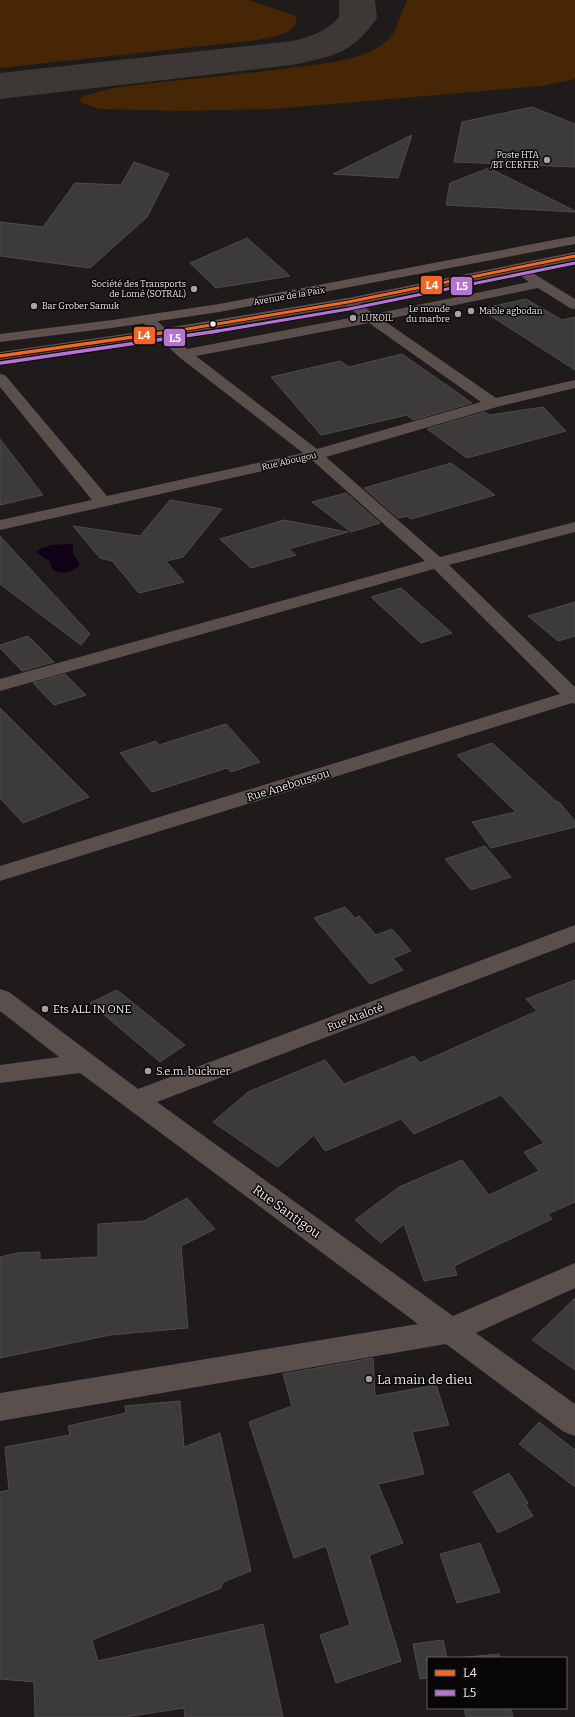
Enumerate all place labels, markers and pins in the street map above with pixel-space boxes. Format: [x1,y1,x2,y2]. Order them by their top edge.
place label: Poste HTA /BT CERFER [490,150,540,170]
marker: Poste HTA /BT CERFER [542,155,552,165]
place label: Société des Transports de Lomé (SOTRAL) [92,279,186,299]
marker: Société des Transports de Lomé (SOTRAL) [189,284,199,294]
marker: Bar Grober Samuk [29,301,39,311]
place label: Bar Grober Samuk [42,301,120,311]
place label: Le monde du marbre [406,304,450,324]
marker: Mable agbodan [466,306,476,316]
place label: Mable agbodan [479,306,543,316]
marker: Le monde du marbre [453,309,463,319]
marker: LUKOIL [348,313,358,323]
place label: LUKOIL [361,313,393,323]
unlabelled marker [208,319,218,329]
place label: Ets ALL IN ONE [53,1003,132,1016]
marker: Ets ALL IN ONE [40,1004,50,1014]
place label: S.e.m. buckner [156,1065,230,1078]
marker: S.e.m. buckner [143,1066,153,1076]
place label: La main de dieu [377,1372,472,1387]
marker: La main de dieu [364,1374,374,1384]

